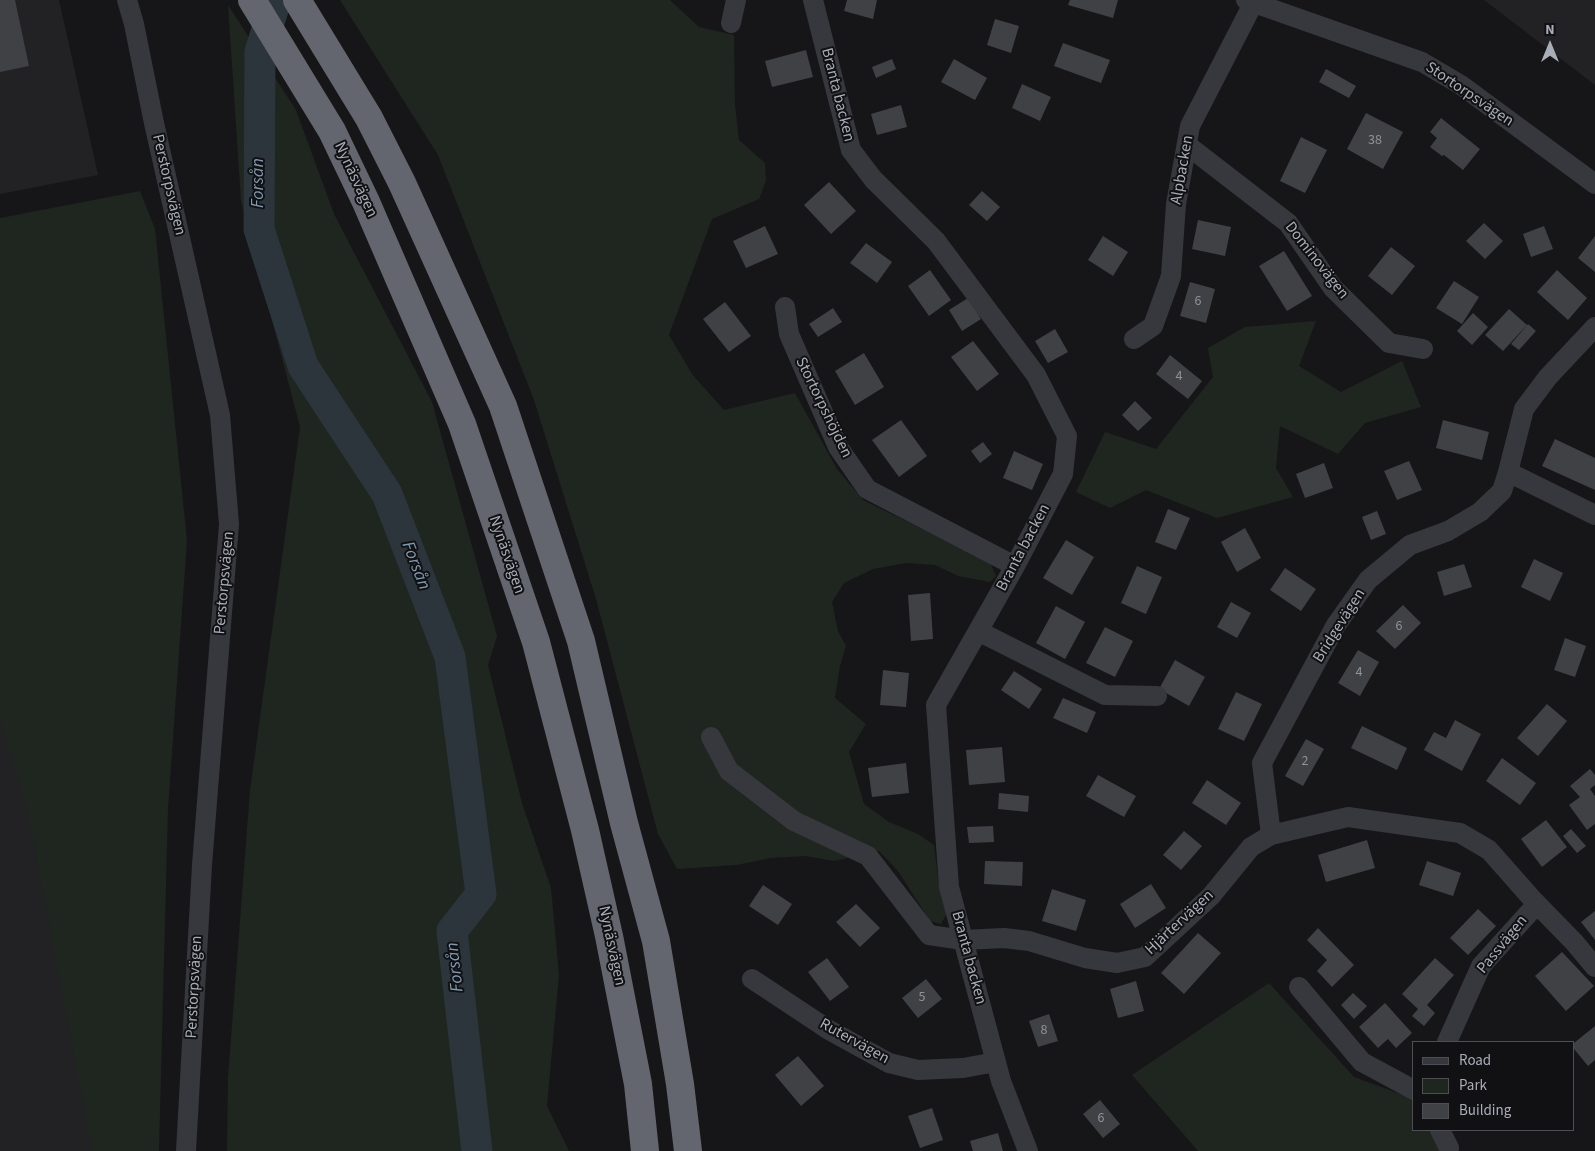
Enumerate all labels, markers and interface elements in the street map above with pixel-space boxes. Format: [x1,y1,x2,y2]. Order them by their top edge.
north arrow [1525,20,1575,70]
text: N [1545,20,1555,40]
street label: Branta backen [816,46,858,144]
street label: Stortorpsvägen [1421,58,1517,132]
street label: Perstorpsvägen [147,133,189,237]
house number: 38 [1368,133,1382,149]
street label: Alpbacken [1167,134,1199,206]
street label: Nynäsvägen [329,139,381,221]
water label: Forsån [248,158,270,208]
street label: Dominovägen [1280,219,1352,303]
house number: 6 [1195,294,1201,310]
street label: Stortorpshöjden [790,355,856,461]
house number: 4 [1176,369,1182,385]
street label: Branta backen [993,501,1055,595]
street label: Nynäsvägen [484,514,528,596]
street label: Perstorpsvägen [211,531,239,635]
water label: Forsån [396,539,434,593]
street label: Bridgevägen [1310,586,1370,666]
house number: 6 [1396,619,1402,635]
house number: 4 [1356,665,1362,681]
house number: 2 [1302,754,1308,770]
street label: Hjärtervägen [1142,886,1218,960]
street label: Nynäsvägen [593,904,629,988]
street label: Branta backen [946,909,990,1007]
street label: Passvägen [1474,912,1532,978]
street label: Perstorpsvägen [183,935,207,1039]
water label: Forsån [443,941,469,993]
house number: 5 [919,990,925,1006]
street label: Rutervägen [816,1015,892,1069]
house number: 8 [1041,1023,1047,1039]
legend [1412,1041,1575,1131]
text: Road [1459,1050,1491,1071]
text: Park [1459,1075,1487,1096]
text: Building [1459,1100,1511,1121]
house number: 6 [1098,1111,1104,1127]

